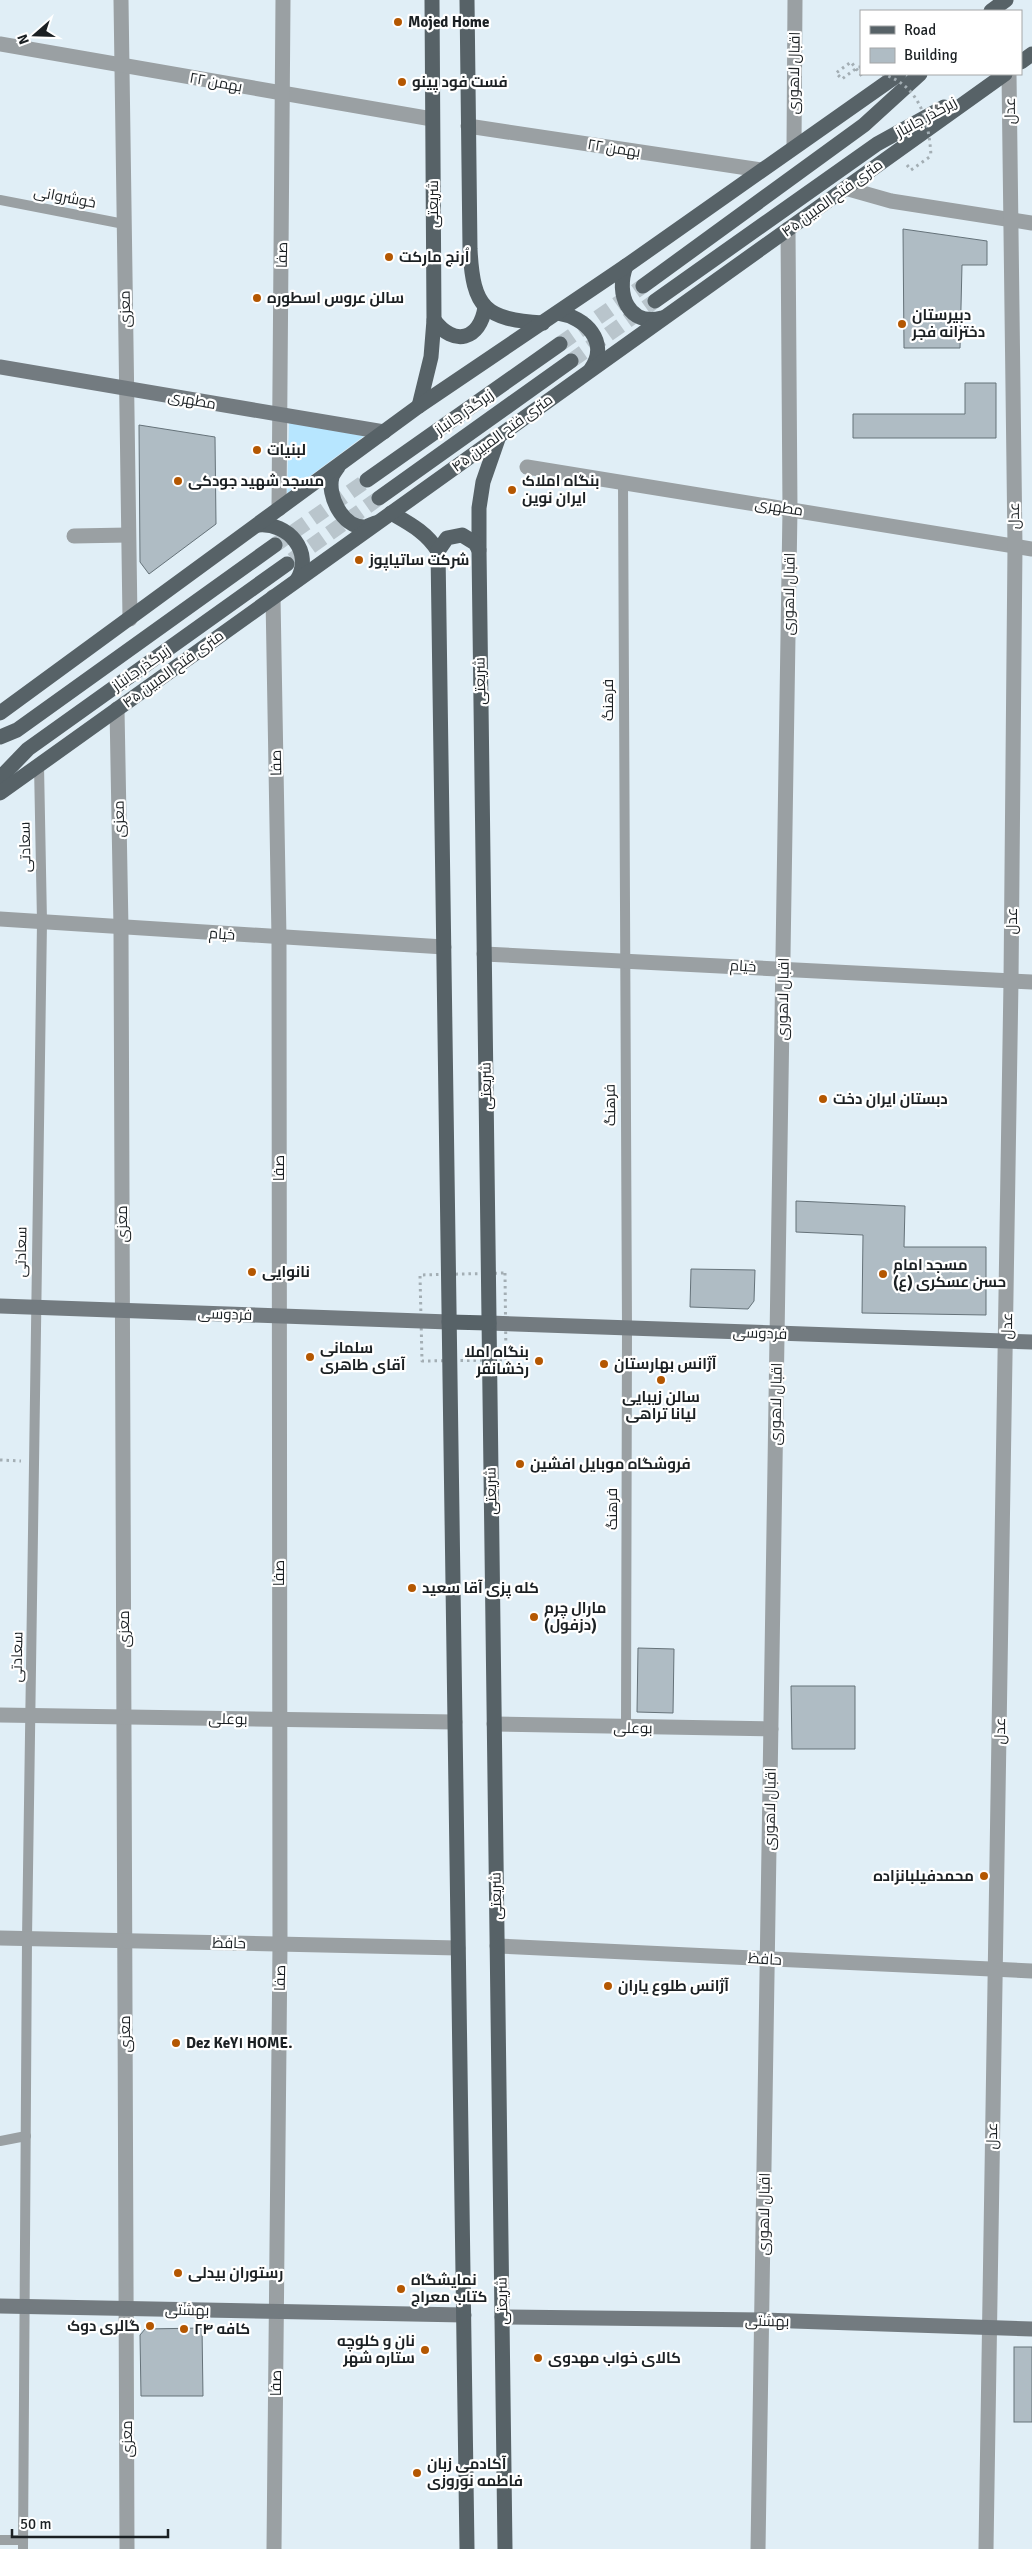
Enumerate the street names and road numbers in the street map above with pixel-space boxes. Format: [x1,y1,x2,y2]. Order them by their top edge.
street label: اقبال لاهوری [784,31,805,115]
street label: ۲۲ بهمن [188,68,244,97]
street label: زیرگذر جانباز [891,93,960,142]
street label: عدل [1001,97,1019,125]
street label: ۲۲ بهمن [586,135,642,162]
street label: ۴۵ متری فتح المبین [778,155,887,242]
street label: شریعتی [424,180,443,228]
street label: خوشروانی [32,182,98,213]
street label: صفا [273,242,291,268]
street label: معزی [116,290,135,328]
street label: زیرگذر جانباز [430,385,497,439]
street label: مطهری [166,387,218,414]
street label: ۴۵ متری فتح المبین [448,390,557,477]
street label: مطهری [753,494,804,521]
street label: عدل [1005,502,1023,530]
street label: اقبال لاهوری [779,552,800,636]
street label: ۴۵ متری فتح المبین [119,626,228,713]
street label: زیرگذر جانباز [107,641,174,695]
street label: شریعتی [471,657,490,705]
street label: فرهنگ [599,679,617,721]
street label: صفا [267,750,285,776]
street label: معزی [110,800,129,838]
street label: سعادتی [16,821,35,873]
street label: عدل [1003,908,1021,934]
street label: خیام [208,924,236,945]
street label: خیام [729,956,757,977]
street label: اقبال لاهوری [773,957,794,1041]
street label: شریعتی [477,1062,496,1110]
street label: فرهنگ [601,1084,619,1126]
street label: صفا [270,1155,288,1181]
street label: معزی [113,1205,132,1243]
street label: سعادتی [12,1226,31,1278]
street label: فردوسی [197,1304,253,1325]
street label: عدل [998,1312,1016,1340]
street label: فردوسی [732,1323,788,1344]
street label: اقبال لاهوری [766,1362,787,1446]
street label: شریعتی [482,1467,501,1515]
street label: فرهنگ [603,1488,621,1530]
street label: صفا [270,1560,288,1586]
street label: معزی [115,1610,134,1648]
street label: سعادتی [8,1631,27,1683]
street label: بوعلی [208,1710,248,1729]
street label: عدل [991,1717,1009,1745]
street label: بوعلی [613,1719,653,1738]
street label: اقبال لاهوری [760,1767,781,1851]
street label: شریعتی [487,1872,506,1920]
street label: حافظ [212,1934,246,1952]
street label: حافظ [748,1949,782,1969]
street label: صفا [271,1965,289,1991]
street label: معزی [116,2015,135,2053]
street label: عدل [983,2122,1001,2150]
street label: اقبال لاهوری [754,2172,775,2256]
street label: شریعتی [493,2277,512,2325]
street label: بهشتی [165,2301,209,2320]
street label: بهشتی [745,2312,789,2331]
street label: صفا [267,2370,285,2396]
street label: معزی [118,2420,137,2458]

